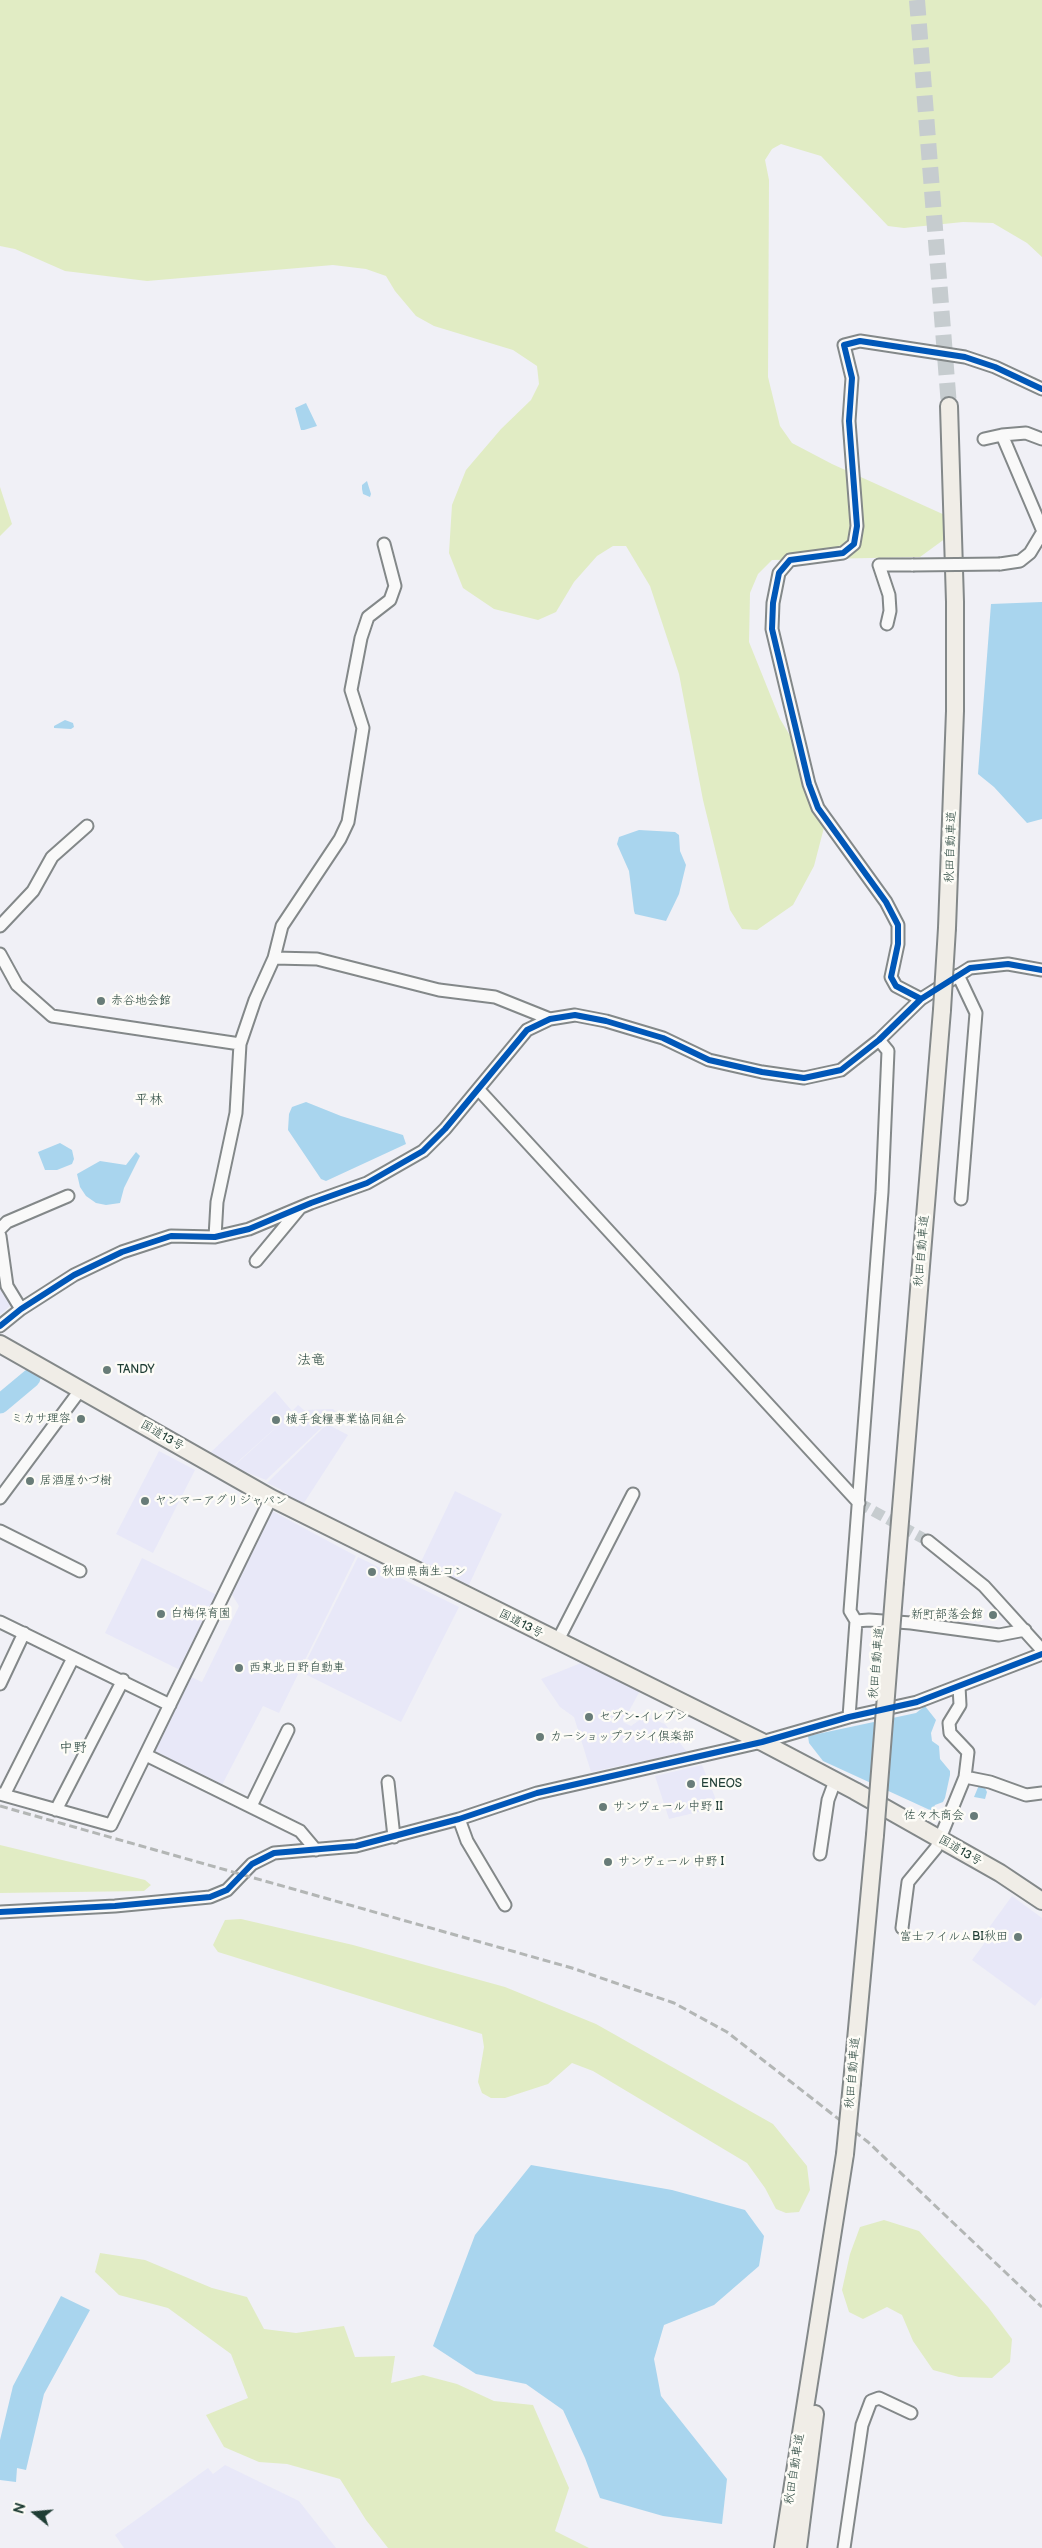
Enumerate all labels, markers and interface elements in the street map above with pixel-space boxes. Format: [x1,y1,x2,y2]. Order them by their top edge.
street label: 秋田自動車道 [943,811,959,883]
place label: 赤谷地会館 [111,994,171,1008]
marker: 赤谷地会館 [95,995,107,1007]
district label: 平林 [135,1092,163,1108]
street label: 秋田自動車道 [912,1215,932,1287]
district label: 法竜 [297,1352,325,1368]
place label: TANDY [117,1363,155,1377]
marker: TANDY [101,1364,113,1376]
place label: ミカサ理容 [11,1412,71,1426]
marker: ミカサ理容 [75,1413,87,1425]
place label: 横手食糧事業協同組合 [286,1413,406,1427]
marker: 横手食糧事業協同組合 [270,1414,282,1426]
street label: 国道13号 [138,1418,186,1454]
place label: 居酒屋かづ樹 [40,1474,112,1488]
marker: 居酒屋かづ樹 [24,1475,36,1487]
place label: ヤンマーアグリジャパン [155,1494,287,1508]
marker: ヤンマーアグリジャパン [139,1495,151,1507]
place label: 秋田県南生コン [382,1565,466,1579]
marker: 秋田県南生コン [366,1566,378,1578]
place label: 白梅保育園 [171,1607,231,1621]
street label: 国道13号 [496,1607,546,1641]
marker: 白梅保育園 [155,1608,167,1620]
place label: 新町部落会館 [911,1608,983,1622]
marker: 新町部落会館 [987,1609,999,1621]
street label: 秋田自動車道 [867,1627,887,1699]
place label: 西東北日野自動車 [249,1661,345,1675]
marker: 西東北日野自動車 [233,1662,245,1674]
place label: セブン-イレブン [599,1710,687,1724]
marker: セブン-イレブン [583,1711,595,1723]
place label: カーショップフジイ倶楽部 [550,1730,694,1744]
marker: カーショップフジイ倶楽部 [534,1731,546,1743]
district label: 中野 [59,1740,87,1756]
place label: ENEOS [701,1777,742,1791]
marker: ENEOS [685,1778,697,1790]
place label: サンヴェール 中野 II [613,1800,723,1814]
marker: サンヴェール 中野 II [597,1801,609,1813]
place label: 佐々木商会 [904,1809,964,1823]
marker: 佐々木商会 [968,1810,980,1822]
street label: 国道13号 [936,1833,984,1869]
place label: サンヴェール 中野 I [618,1855,724,1869]
marker: サンヴェール 中野 I [602,1856,614,1868]
place label: 富士フイルムBI秋田 [900,1930,1008,1944]
marker: 富士フイルムBI秋田 [1012,1931,1024,1943]
street label: 秋田自動車道 [843,2037,863,2109]
street label: 秋田自動車道 [782,2432,808,2506]
north arrow [10,2488,60,2538]
text: N [11,2501,30,2516]

